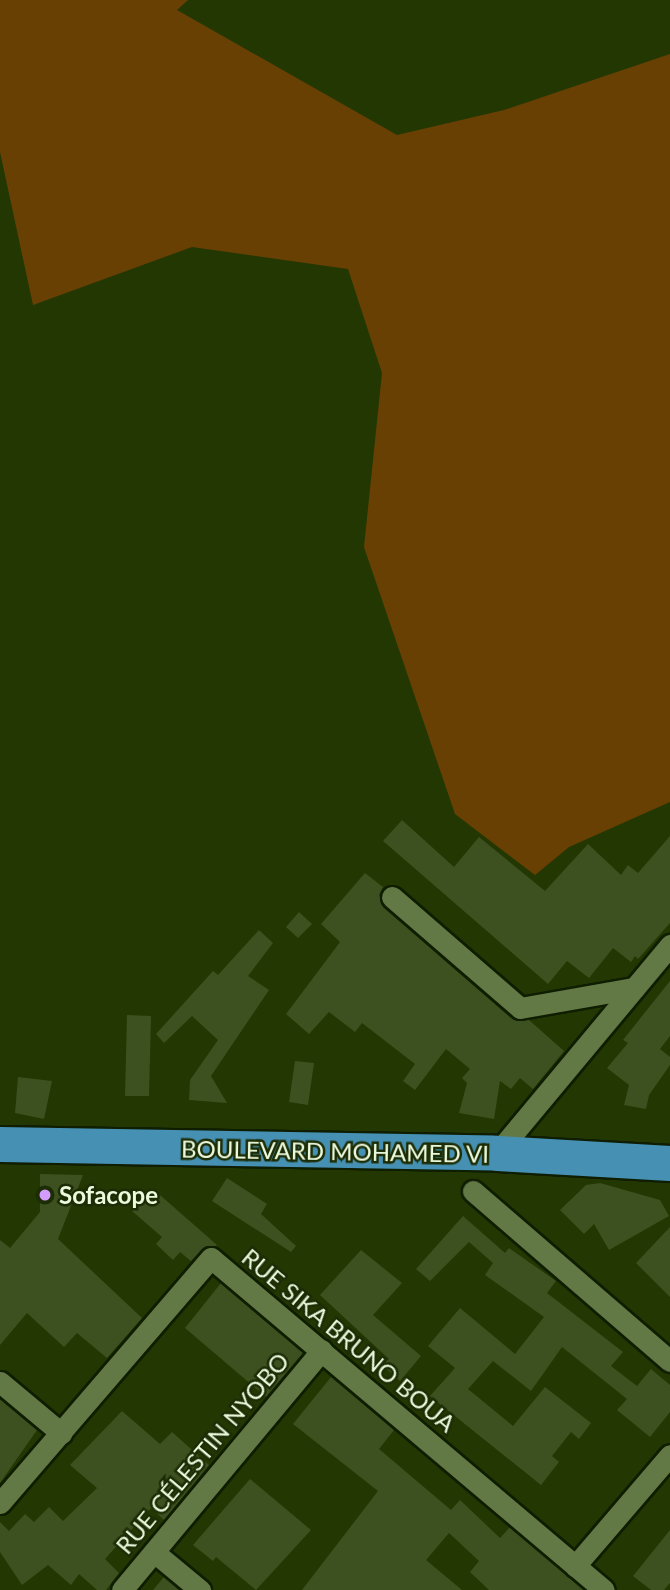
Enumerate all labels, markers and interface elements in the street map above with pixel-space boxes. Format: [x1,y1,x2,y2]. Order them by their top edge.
street label: BOULEVARD MOHAMED VI [180,1134,490,1168]
place label: Sofacope [59,1181,158,1209]
marker: Sofacope [37,1187,53,1203]
street label: RUE SIKA BRUNO BOUA [236,1242,462,1438]
street label: RUE CÉLESTIN NYOBO [110,1347,294,1559]

